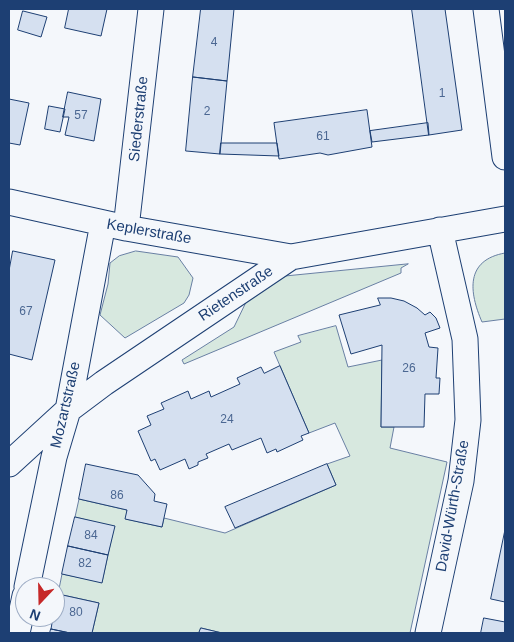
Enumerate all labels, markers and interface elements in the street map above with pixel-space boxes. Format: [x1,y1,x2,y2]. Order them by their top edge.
house number: 4 [211,36,217,50]
street label: Siederstraße [126,75,152,163]
house number: 1 [439,87,445,101]
house number: 2 [204,105,210,119]
house number: 57 [74,109,88,123]
house number: 61 [316,130,330,144]
street label: Keplerstraße [105,216,193,248]
street label: Rietenstraße [195,263,277,325]
house number: 67 [19,305,33,319]
street label: Mozartstraße [47,360,85,450]
house number: 26 [402,362,416,376]
house number: 24 [220,413,234,427]
street label: David-Würth-Straße [433,439,473,573]
house number: 86 [110,489,124,503]
house number: 84 [84,529,98,543]
house number: 82 [78,557,92,571]
north arrow [15,577,65,627]
text: N [27,606,43,624]
house number: 80 [69,606,83,620]

